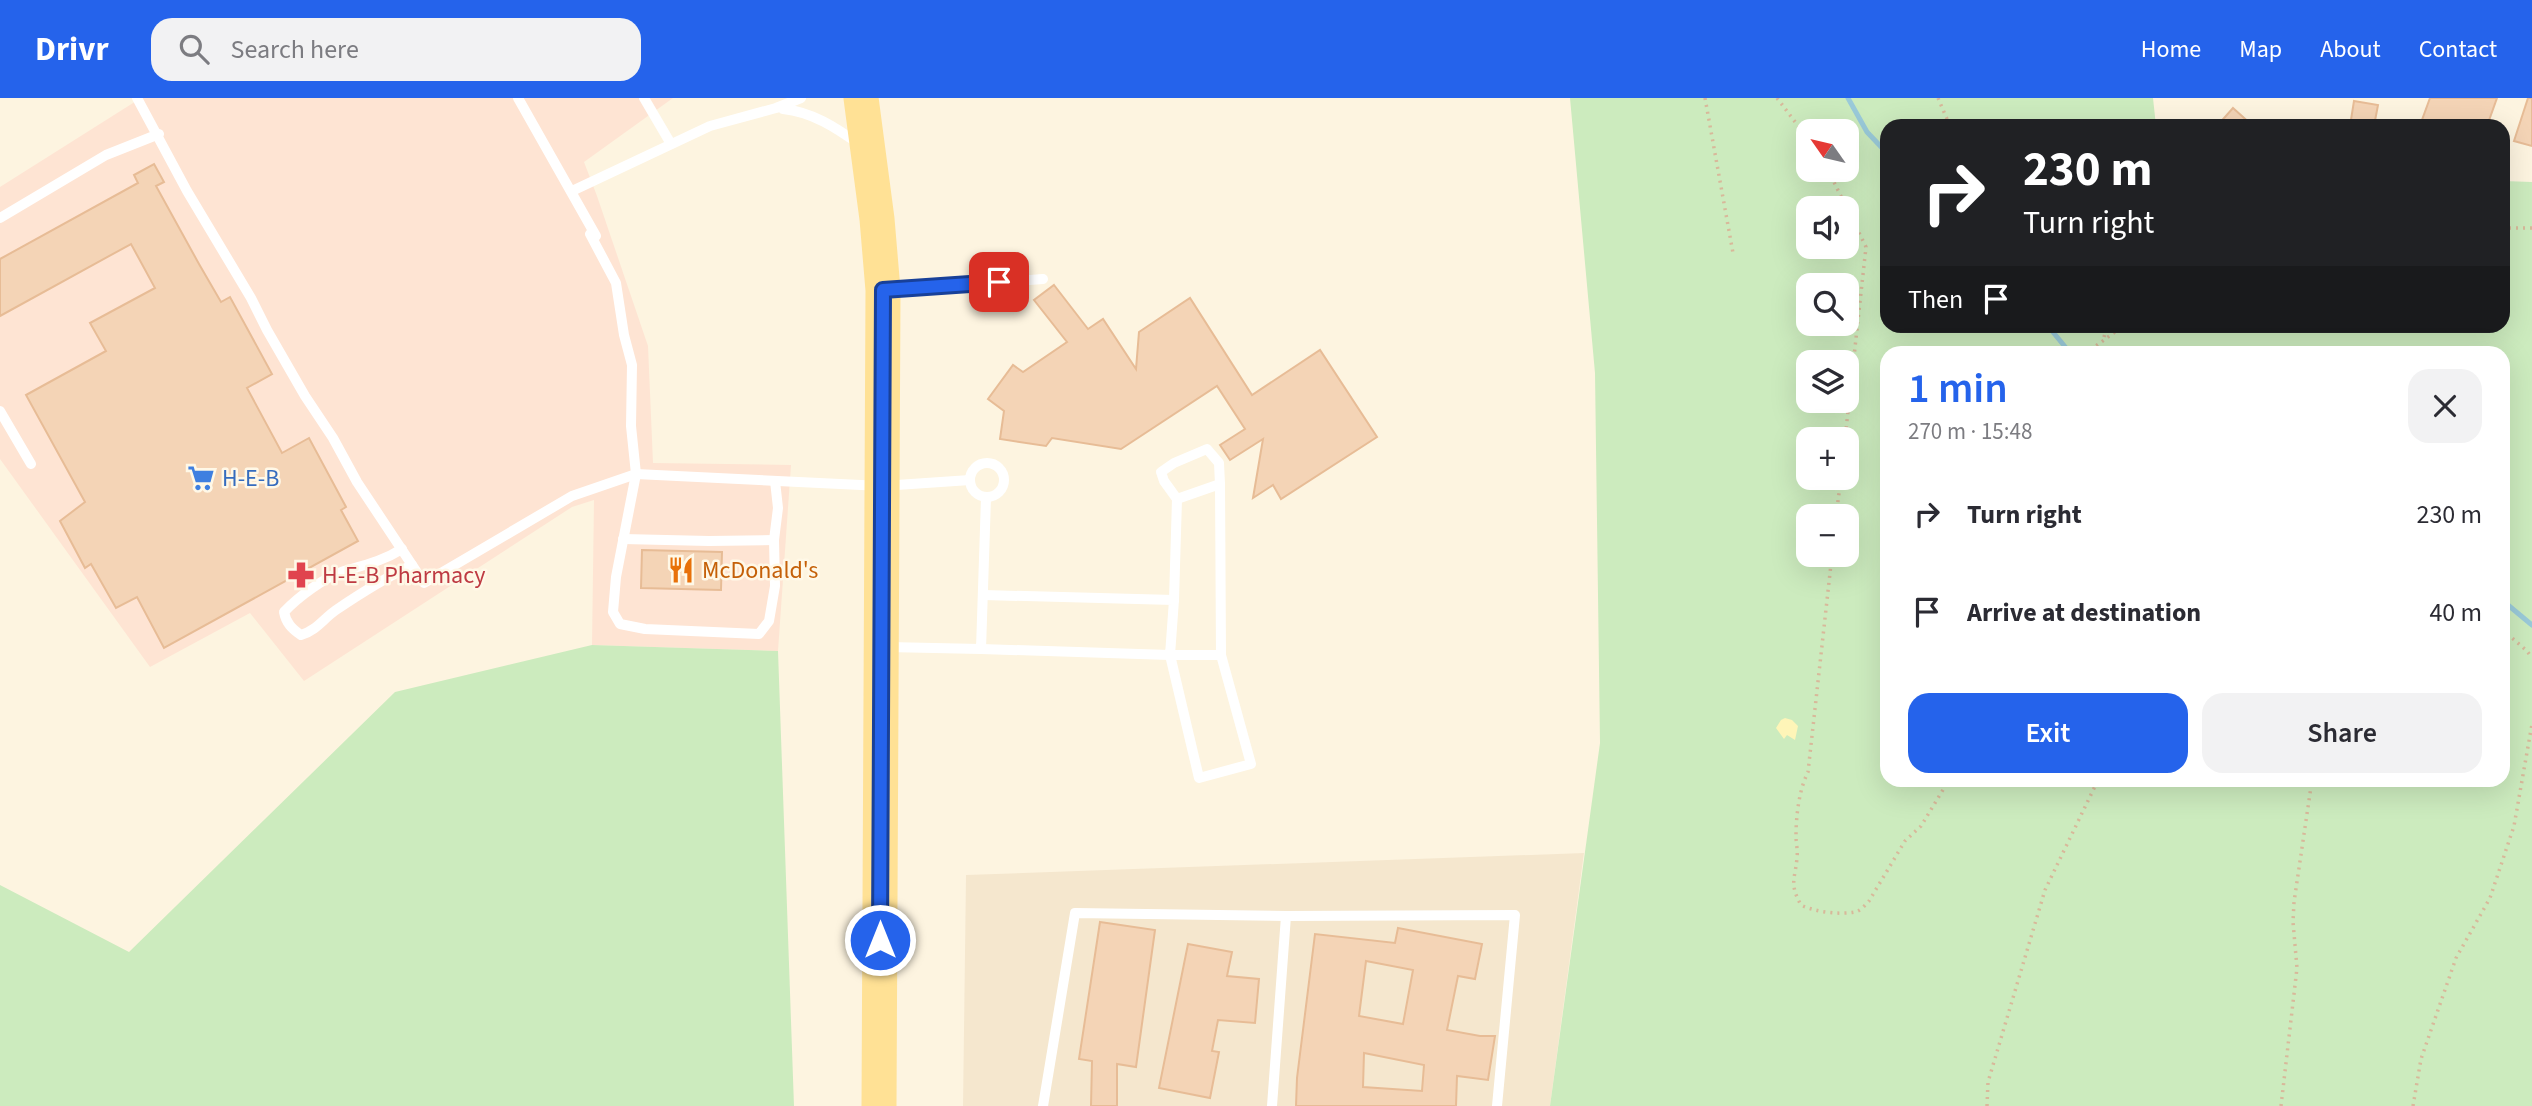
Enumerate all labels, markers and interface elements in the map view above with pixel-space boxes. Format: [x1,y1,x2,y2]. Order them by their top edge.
search box [151,18,641,81]
text: Drivr [35,26,109,73]
icon: search [175,30,213,68]
text: Search here [231,31,359,68]
text: Home [2141,32,2201,67]
text: Map [2239,32,2282,67]
text: About [2320,32,2381,67]
text: Contact [2419,32,2497,67]
north arrow [1796,119,1858,182]
map controls [1796,119,1859,567]
text: 230 m [2023,135,2152,205]
icon: right [1908,147,1999,238]
button: sound [1796,196,1859,259]
text: Turn right [2023,200,2154,246]
pin [969,252,1029,312]
icon: arrive [980,263,1018,301]
button: search [1796,273,1859,336]
icon: arrive [1977,280,2015,318]
text: Then [1908,281,1963,318]
button: layers [1796,350,1859,413]
text: 1 min [1908,359,2008,419]
button: close [2408,369,2482,443]
text: 270 m · 15:48 [1908,415,2032,448]
button: + [1796,427,1859,490]
place label: H-E-B [222,461,279,496]
supermarket icon: H-E-B [186,463,216,493]
icon: right [1908,495,1946,533]
text: Turn right [1967,496,2082,533]
text: 230 m [2416,496,2482,533]
button: − [1796,504,1859,567]
place label: McDonald's [702,553,818,588]
restaurant icon: McDonald's [666,555,696,585]
place label: H-E-B Pharmacy [322,558,486,593]
pharmacy icon: H-E-B Pharmacy [286,560,316,590]
icon: arrive [1908,593,1946,631]
text: Arrive at destination [1967,594,2201,631]
text: 40 m [2429,594,2482,631]
button: Exit [1908,693,2188,773]
button: Share [2202,693,2482,773]
position arrow [843,903,917,977]

